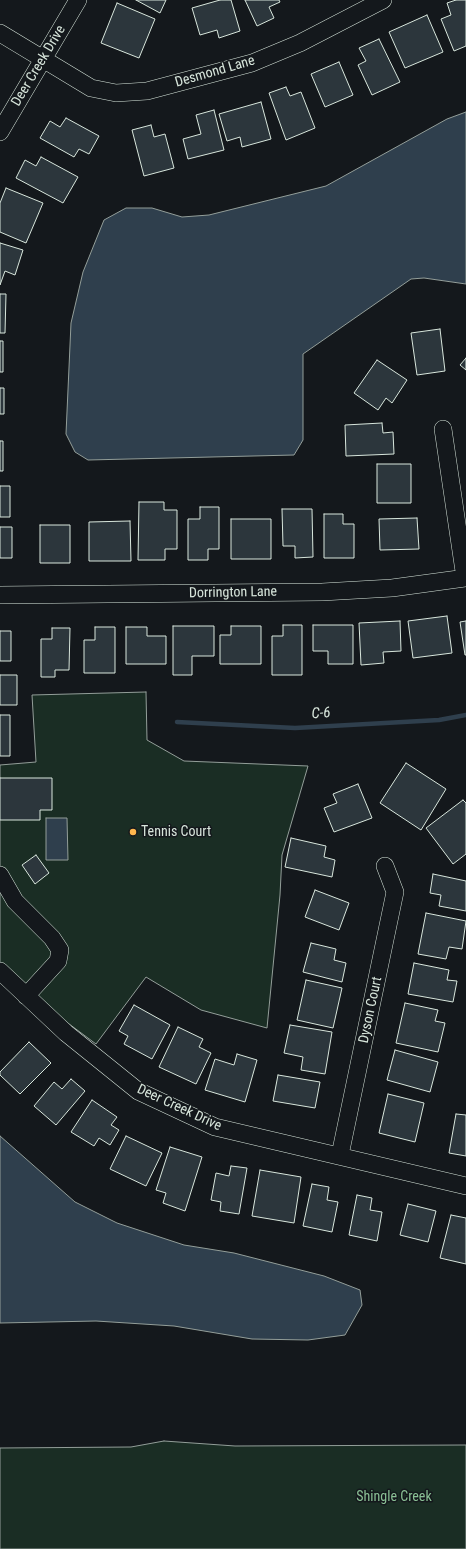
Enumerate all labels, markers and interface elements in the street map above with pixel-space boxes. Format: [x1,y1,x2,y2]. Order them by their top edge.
street label: Deer Creek Drive [8,23,70,109]
street label: Desmond Lane [173,53,257,91]
street label: Dorrington Lane [189,584,277,602]
water label: C-6 [311,705,331,723]
place label: Tennis Court [141,824,211,840]
marker: Tennis Court [128,827,138,837]
street label: Dyson Court [356,975,386,1045]
street label: Deer Creek Drive [134,1081,224,1135]
park label: Shingle Creek [356,1489,432,1505]

